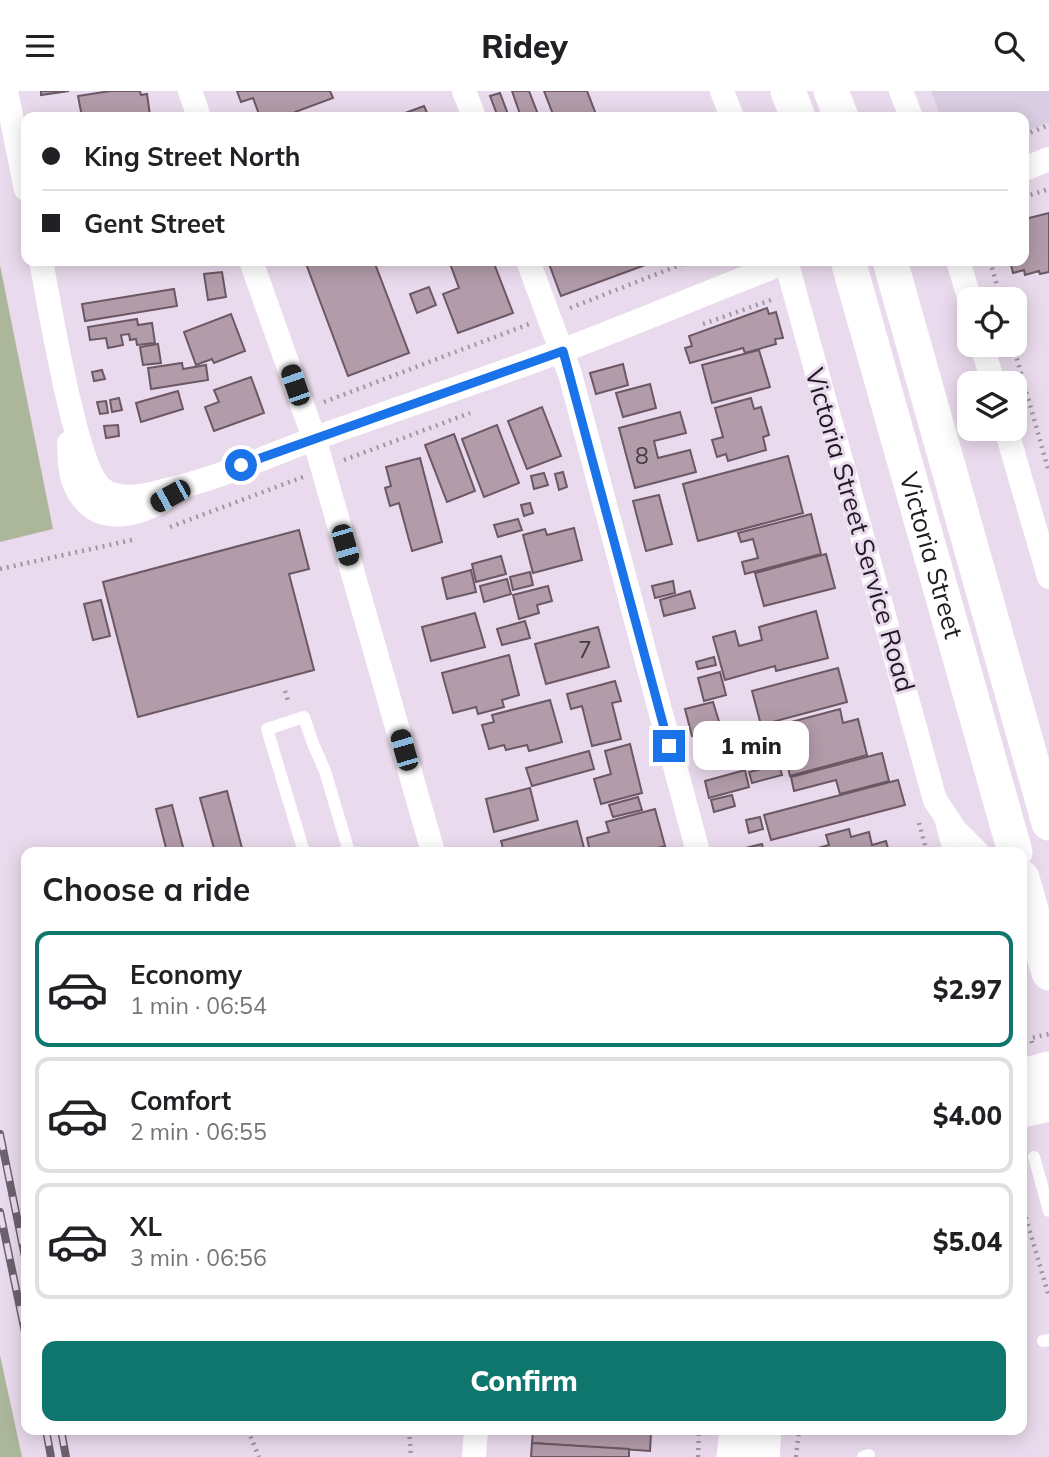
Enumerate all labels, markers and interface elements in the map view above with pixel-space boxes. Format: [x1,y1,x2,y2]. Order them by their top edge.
text: Ridey [481,26,568,66]
icon: menu [21,27,59,65]
icon: search [990,27,1028,65]
text: King Street North [84,140,301,173]
text: Gent Street [84,207,225,240]
map controls [957,287,1027,441]
button: locate [957,287,1027,357]
car [279,362,312,408]
street label: Victoria Street Service Road [798,364,923,696]
button: layers [957,371,1027,441]
house number: 8 [635,441,649,470]
route start [225,449,257,481]
street label: Victoria Street [893,469,971,642]
car [147,477,194,515]
car [330,522,361,568]
house number: 7 [578,635,592,664]
callout: 1 min [694,721,809,771]
car [389,727,420,773]
route end [653,730,685,762]
text: 1 min [720,731,782,760]
text: Choose a ride [42,869,250,909]
icon: car [46,958,109,1021]
text: Economy [130,958,242,991]
text: $2.97 [933,973,1002,1006]
text: 1 min · 06:54 [130,991,267,1020]
icon: car [46,1084,109,1147]
text: Comfort [130,1084,231,1117]
text: $4.00 [933,1099,1002,1132]
text: 2 min · 06:55 [130,1117,267,1146]
icon: car [46,1210,109,1273]
text: XL [130,1210,162,1243]
text: $5.04 [933,1225,1002,1258]
text: 3 min · 06:56 [130,1243,267,1272]
button: Confirm [42,1341,1006,1421]

